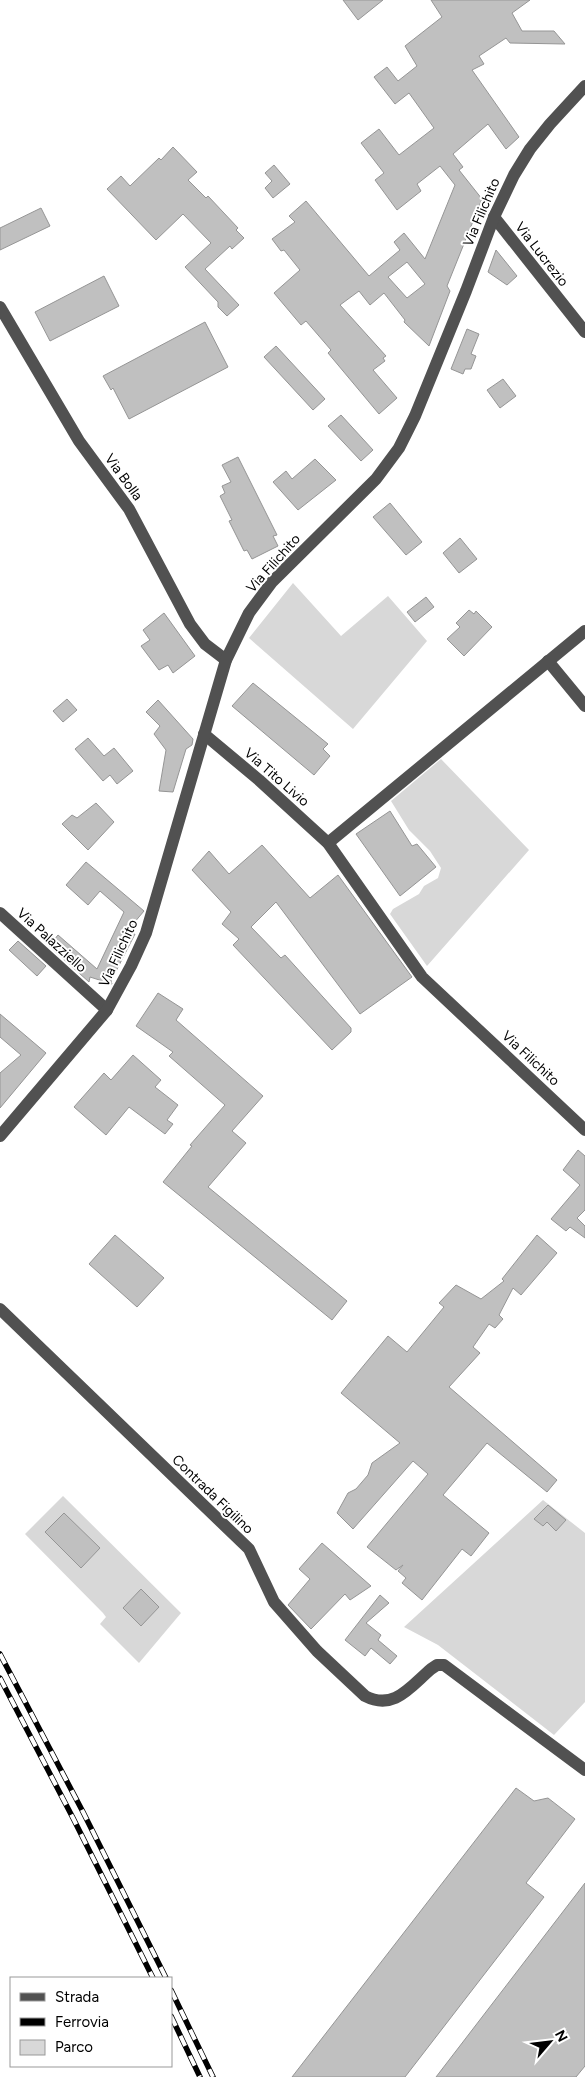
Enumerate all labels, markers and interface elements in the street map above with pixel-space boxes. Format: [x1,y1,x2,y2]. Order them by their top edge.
street label: Via Filichito [459,175,503,249]
street label: Via Lucrezio [511,219,572,290]
street label: Via Bolla [101,451,146,504]
street label: Via Filichito [243,531,304,596]
street label: Via Tito Livio [241,745,313,810]
street label: Via Palazziello [13,905,90,976]
street label: Via Filichito [95,917,142,990]
street label: Via Filichito [498,1027,563,1089]
street label: Contrada Figilino [168,1451,257,1537]
legend [10,1977,172,2067]
text: Strada [55,1988,99,2006]
text: Ferrovia [55,2013,109,2031]
north arrow [525,2017,575,2067]
text: N [551,2027,571,2045]
text: Parco [55,2038,93,2056]

